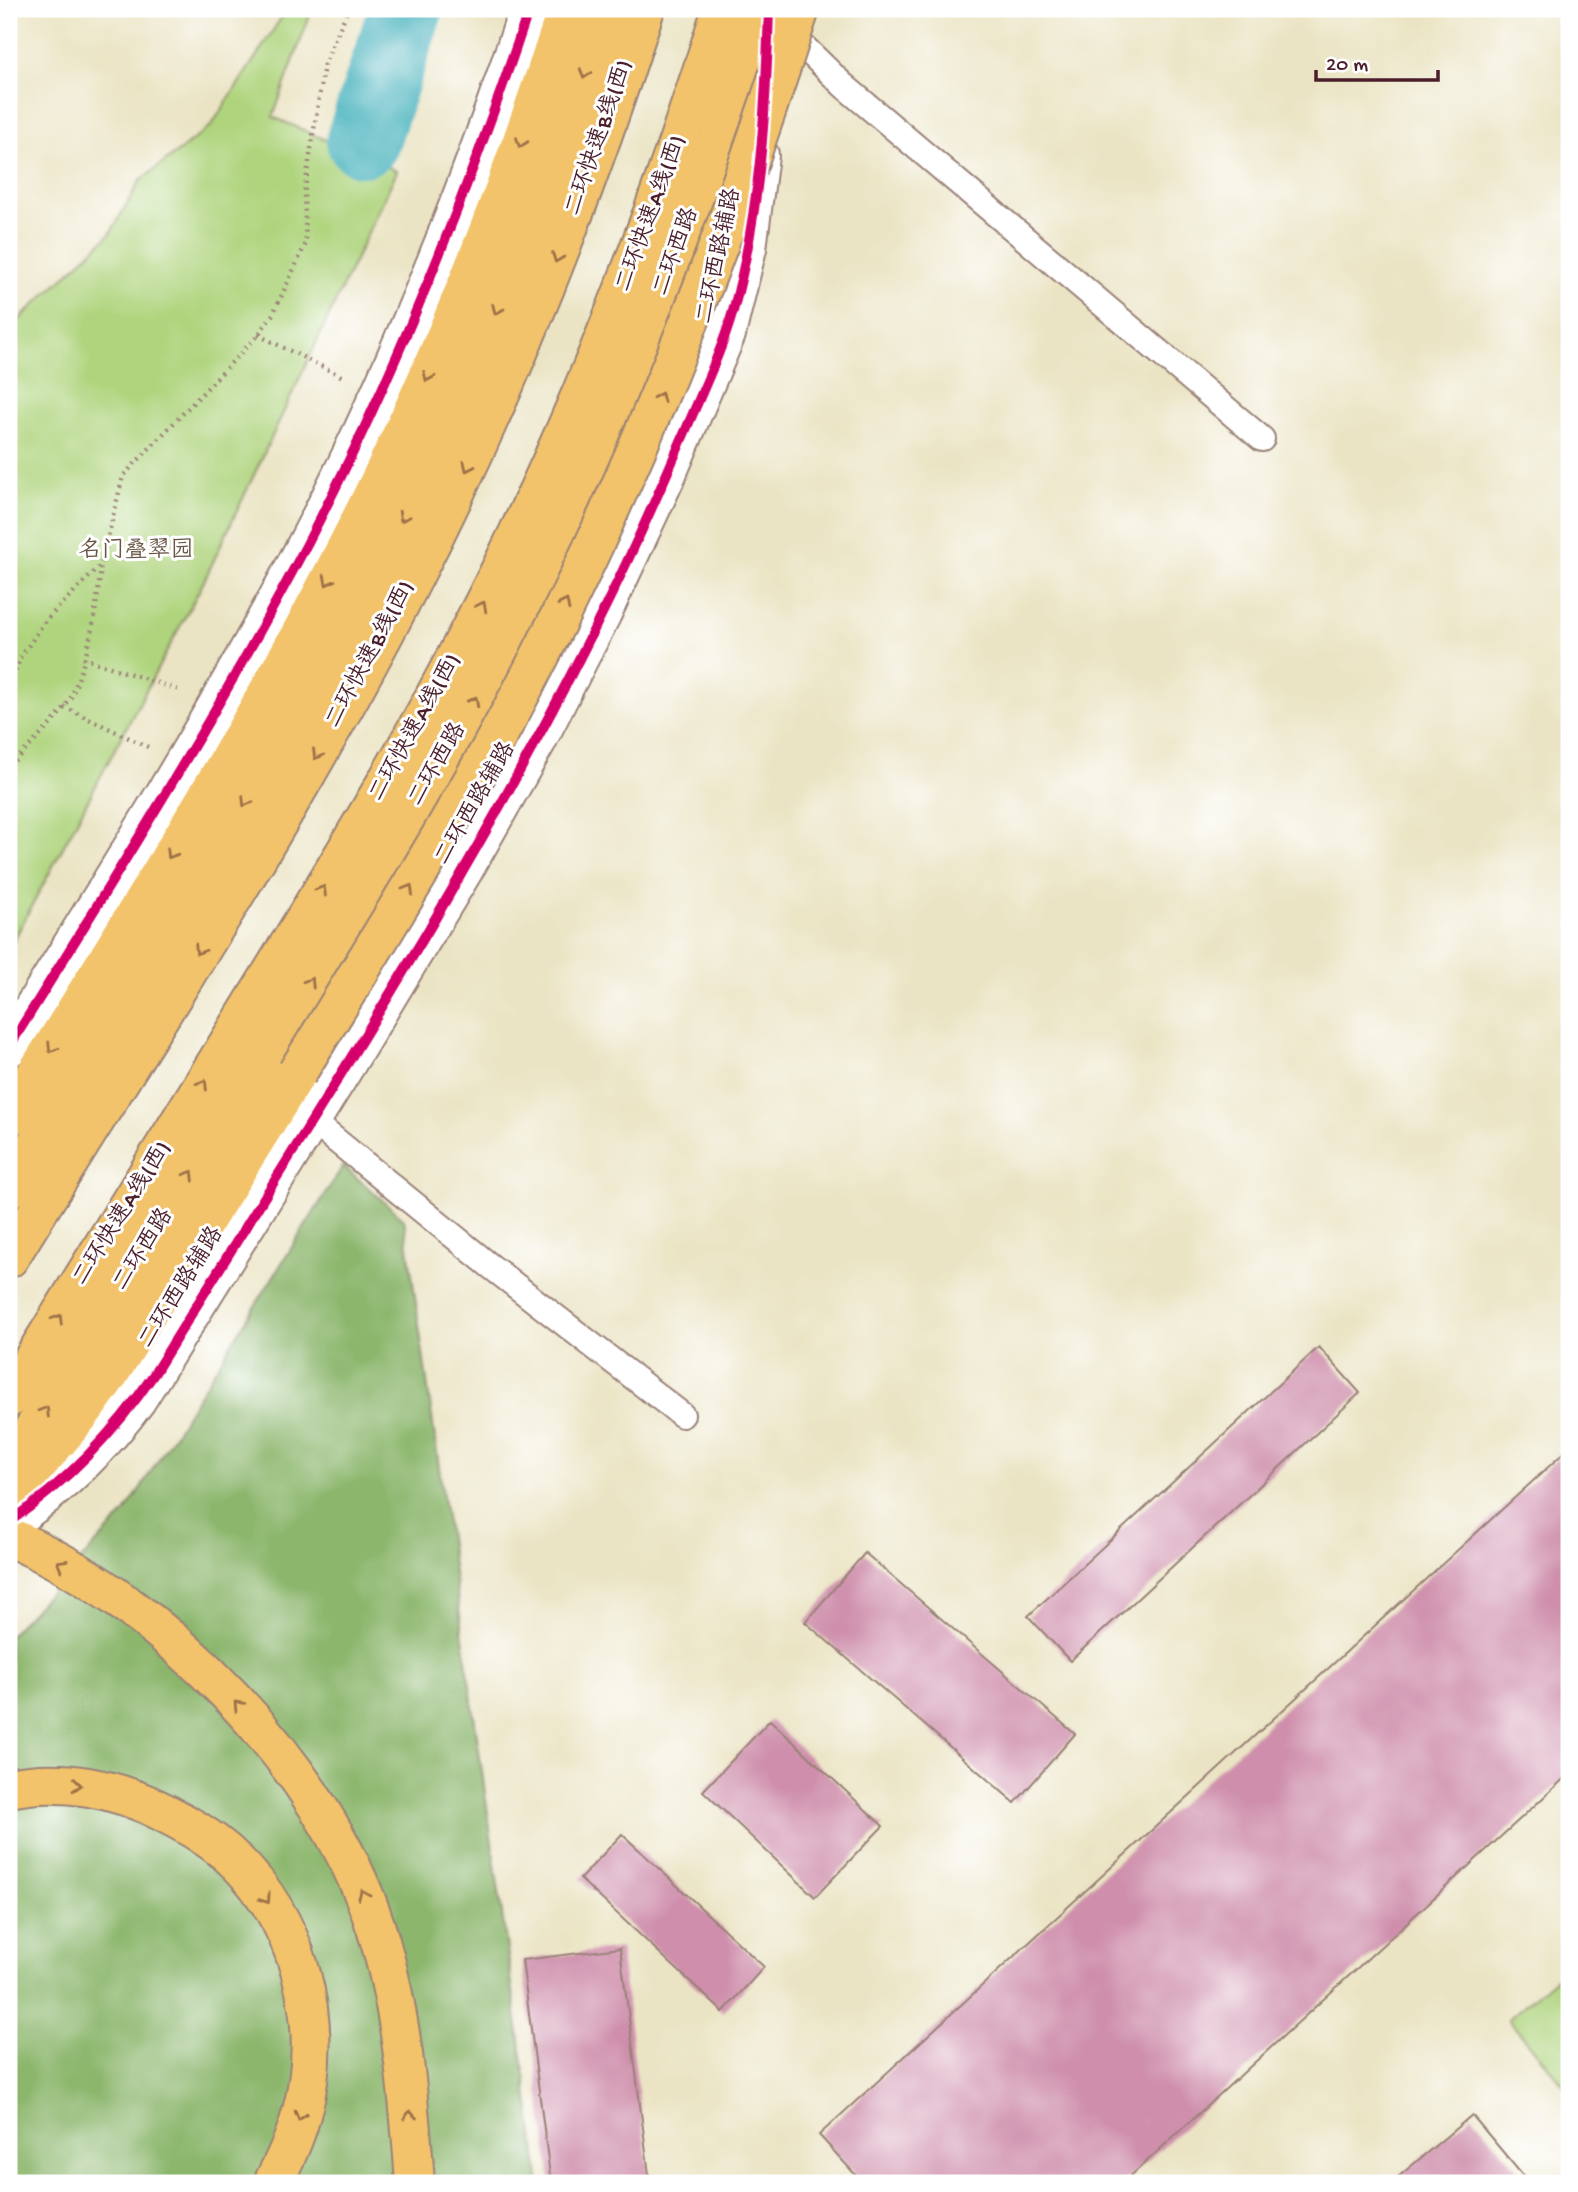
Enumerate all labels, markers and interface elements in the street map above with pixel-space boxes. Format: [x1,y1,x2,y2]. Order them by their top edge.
scale bar [1316,38,1438,82]
text: 20 m [1326,54,1368,79]
street label: 二环快速B线(西) [560,56,639,219]
one-way arrow [578,67,593,79]
street label: 二环快速A线(西) [610,132,693,296]
one-way arrow [516,136,530,148]
street label: 二环西路辅路 [691,185,748,326]
street label: 二环西路 [648,204,705,300]
one-way arrow [551,251,565,264]
one-way arrow [491,303,505,315]
one-way arrow [422,370,436,382]
one-way arrow [652,392,666,405]
one-way arrow [462,460,476,472]
one-way arrow [398,510,412,522]
park label: 名门叠翠园 [79,537,194,565]
one-way arrow [323,574,337,586]
street label: 二环快速B线(西) [320,576,421,733]
one-way arrow [557,599,571,611]
one-way arrow [473,601,487,614]
street label: 二环快速A线(西) [363,649,468,807]
one-way arrow [466,696,479,708]
street label: 二环西路 [402,718,473,812]
street label: 二环西路辅路 [429,737,522,871]
one-way arrow [312,748,325,761]
one-way arrow [241,795,254,808]
one-way arrow [167,847,180,860]
one-way arrow [401,884,414,897]
one-way arrow [314,885,327,898]
one-way arrow [195,943,208,956]
one-way arrow [301,976,314,989]
one-way arrow [47,1040,60,1053]
one-way arrow [194,1078,207,1091]
street label: 二环快速A线(西) [67,1137,178,1291]
one-way arrow [182,1170,195,1183]
street label: 二环西路 [107,1203,180,1296]
street label: 二环西路辅路 [133,1222,230,1354]
one-way arrow [49,1314,62,1327]
one-way arrow [36,1405,49,1418]
one-way arrow [55,1559,68,1572]
one-way arrow [234,1700,247,1713]
one-way arrow [71,1777,82,1792]
one-way arrow [357,1888,371,1900]
one-way arrow [258,1891,271,1904]
one-way arrow [403,2109,418,2120]
one-way arrow [294,2110,308,2122]

